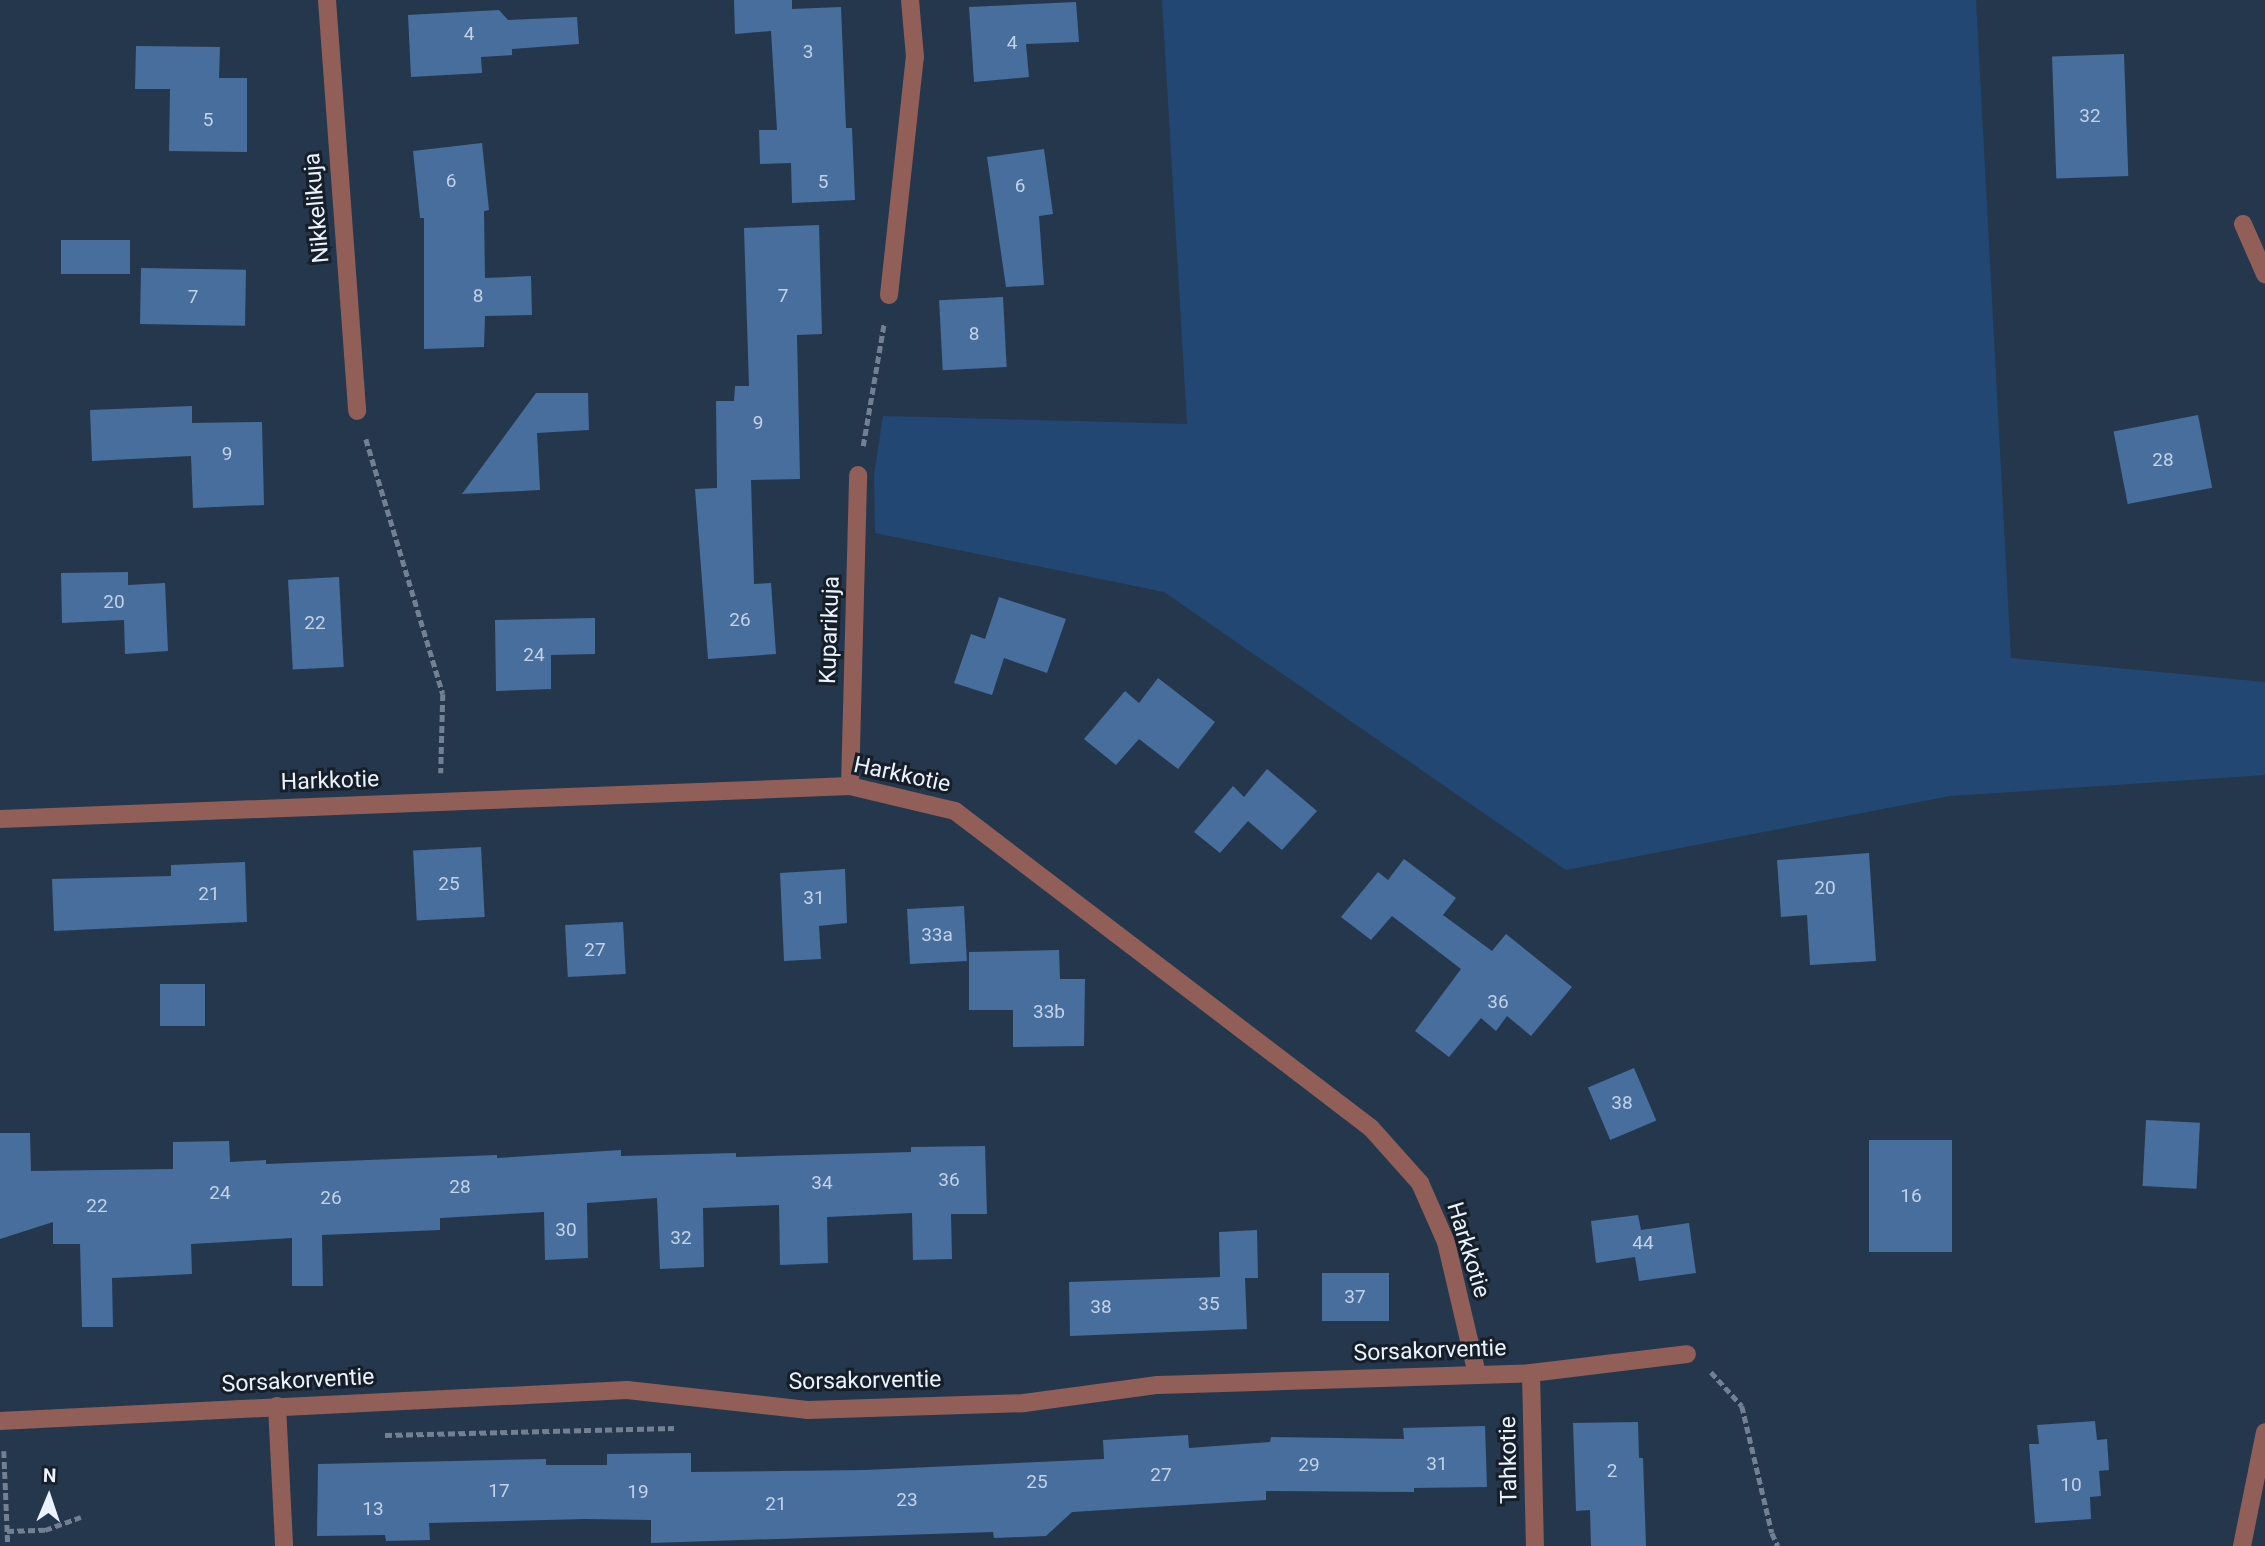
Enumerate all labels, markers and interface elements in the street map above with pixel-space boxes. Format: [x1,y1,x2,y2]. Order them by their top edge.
house number: 4 [464,23,474,45]
house number: 4 [1007,32,1017,54]
house number: 3 [803,41,813,63]
house number: 32 [2079,105,2101,127]
house number: 5 [203,109,213,131]
street label: Nikkelikuja [298,152,336,264]
house number: 6 [446,170,456,192]
house number: 5 [818,171,828,193]
house number: 6 [1015,175,1025,197]
house number: 8 [473,285,483,307]
house number: 7 [778,285,788,307]
house number: 7 [188,286,198,308]
house number: 8 [969,323,979,345]
house number: 9 [753,412,763,434]
house number: 9 [222,443,232,465]
house number: 28 [2152,449,2174,471]
street label: Kuparikuja [814,576,846,684]
house number: 20 [103,591,125,613]
house number: 26 [729,609,751,631]
house number: 22 [304,612,326,634]
house number: 24 [523,644,545,666]
street label: Harkkotie [851,751,953,799]
street label: Harkkotie [280,765,380,797]
house number: 25 [438,873,460,895]
house number: 20 [1814,877,1836,899]
house number: 21 [198,883,220,905]
house number: 31 [803,887,825,909]
house number: 33a [921,924,953,946]
house number: 27 [584,939,606,961]
house number: 36 [1487,991,1509,1013]
house number: 33b [1033,1001,1065,1023]
house number: 38 [1611,1092,1633,1114]
house number: 36 [938,1169,960,1191]
house number: 34 [811,1172,833,1194]
house number: 28 [449,1176,471,1198]
house number: 24 [209,1182,231,1204]
house number: 16 [1900,1185,1922,1207]
house number: 26 [320,1187,342,1209]
house number: 22 [86,1195,108,1217]
street label: Harkkotie [1440,1199,1496,1301]
house number: 30 [555,1219,577,1241]
house number: 32 [670,1227,692,1249]
house number: 44 [1632,1232,1654,1254]
house number: 37 [1344,1286,1366,1308]
house number: 35 [1198,1293,1220,1315]
house number: 38 [1090,1296,1112,1318]
street label: Sorsakorventie [1353,1335,1507,1367]
street label: Sorsakorventie [221,1363,375,1399]
street label: Sorsakorventie [788,1366,942,1396]
street label: Tahkotie [1494,1416,1524,1504]
house number: 31 [1426,1453,1448,1475]
house number: 29 [1298,1454,1320,1476]
house number: 2 [1607,1460,1617,1482]
north arrow [14,1462,84,1532]
text: N [43,1464,57,1487]
house number: 27 [1150,1464,1172,1486]
house number: 25 [1026,1471,1048,1493]
house number: 10 [2060,1474,2082,1496]
house number: 17 [488,1480,510,1502]
house number: 19 [627,1481,649,1503]
house number: 23 [896,1489,918,1511]
house number: 21 [765,1493,787,1515]
house number: 13 [362,1498,384,1520]

